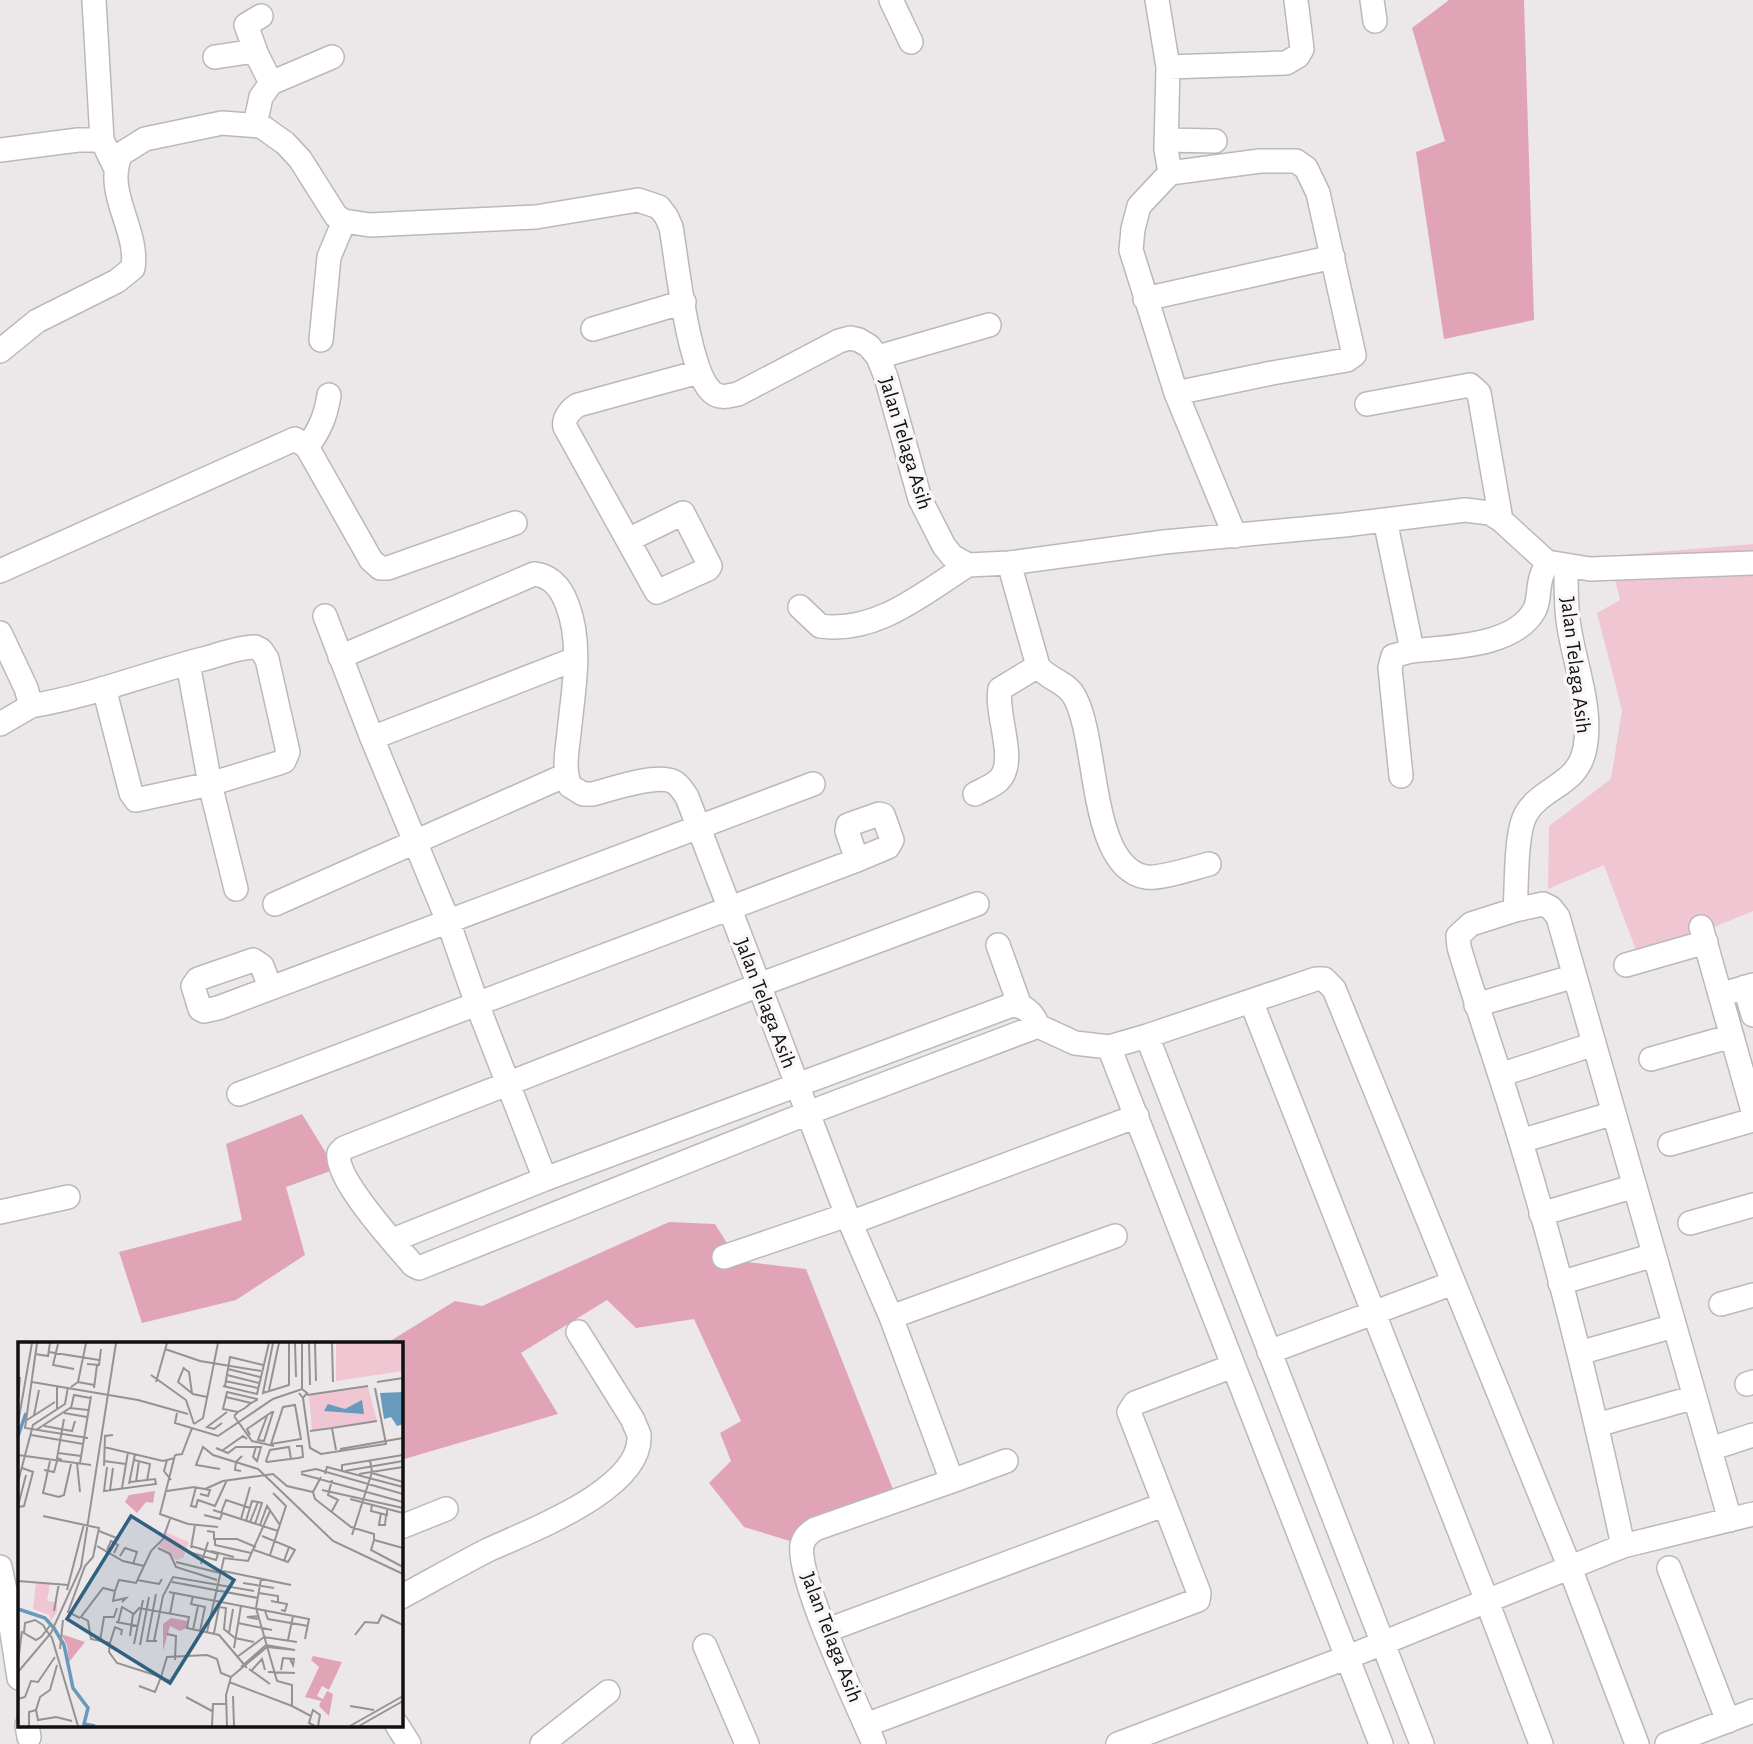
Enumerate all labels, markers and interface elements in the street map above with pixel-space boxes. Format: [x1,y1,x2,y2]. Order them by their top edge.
street label: Jalan Telaga Asih [875,374,936,512]
street label: Jalan Telaga Asih [1557,596,1594,734]
street label: Jalan Telaga Asih [731,935,800,1071]
inset map [18,1342,402,1726]
street label: Jalan Telaga Asih [797,1569,866,1705]

